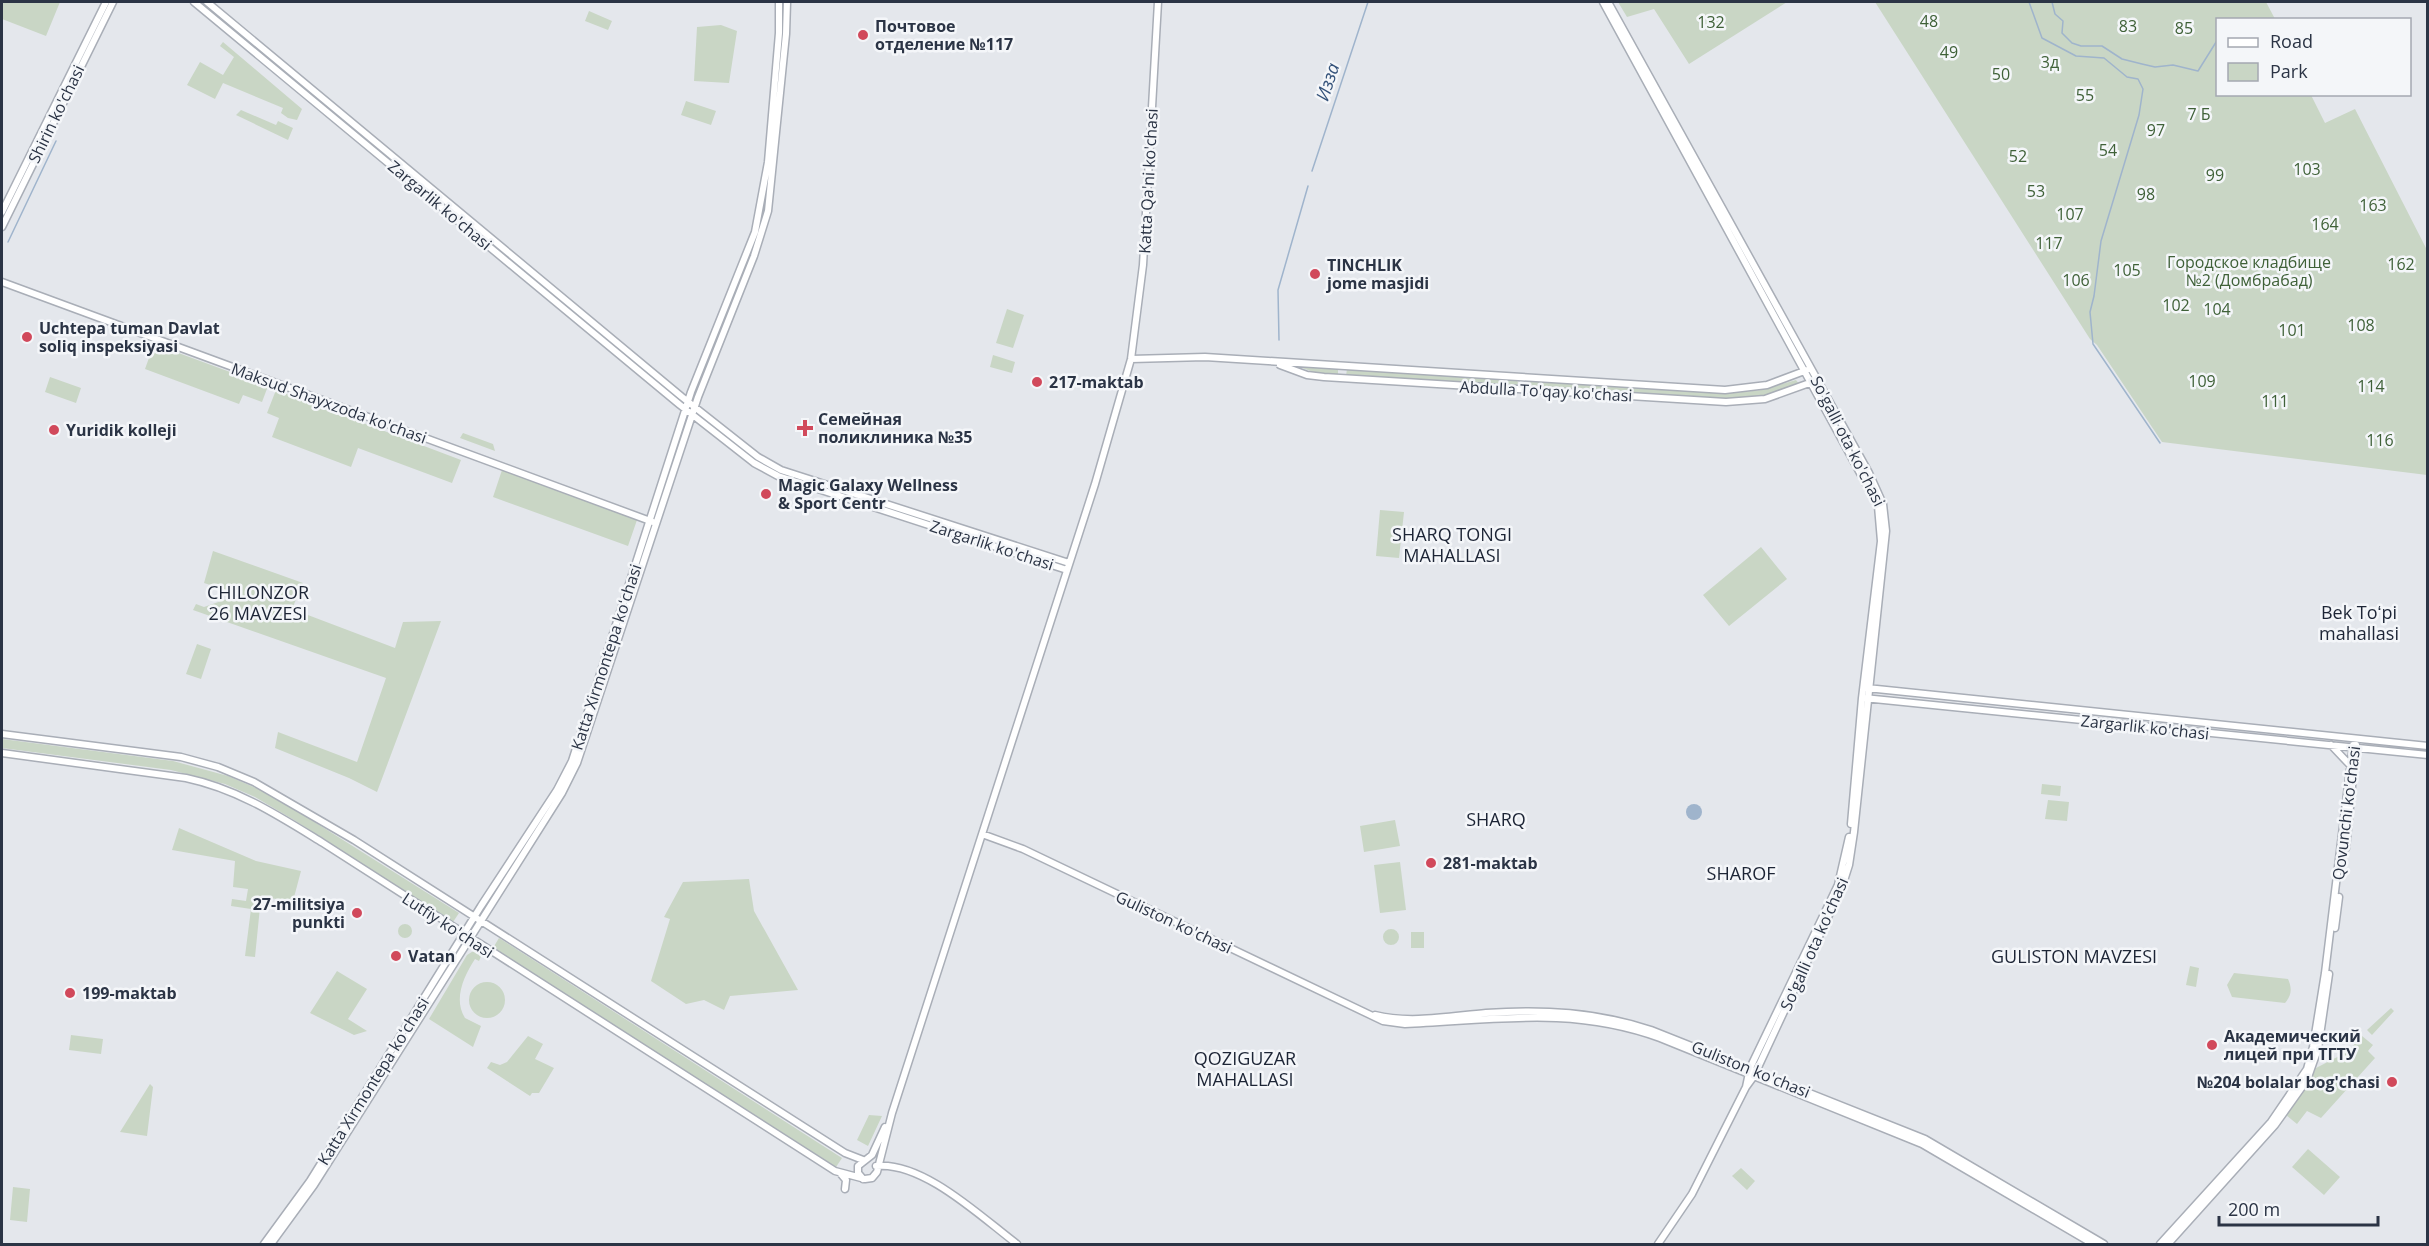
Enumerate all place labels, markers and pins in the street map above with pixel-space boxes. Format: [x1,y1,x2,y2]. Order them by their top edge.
place label: Почтовое отделение №117 [875,15,1013,55]
marker: Почтовое отделение №117 [856,28,870,42]
place label: TINCHLIK jome masjidi [1325,254,1429,294]
marker: TINCHLIK jome masjidi [1308,267,1322,281]
place label: Uchtepa tuman Davlat soliq inspeksiyasi [39,317,220,357]
marker: Uchtepa tuman Davlat soliq inspeksiyasi [20,330,34,344]
place label: 217-maktab [1049,371,1144,393]
marker: 217-maktab [1030,375,1044,389]
place label: Семейная поликлиника №35 [818,408,973,448]
place label: Yuridik kolleji [66,419,177,441]
marker: Семейная поликлиника №35 [796,419,814,437]
marker: Yuridik kolleji [47,423,61,437]
place label: Magic Galaxy Wellness & Sport Centr [778,474,958,514]
marker: Magic Galaxy Wellness & Sport Centr [759,487,773,501]
place label: 281-maktab [1443,852,1538,874]
marker: 281-maktab [1424,856,1438,870]
place label: 27-militsiya punkti [253,893,345,933]
marker: 27-militsiya punkti [350,906,364,920]
place label: Vatan [408,945,455,967]
marker: Vatan [389,949,403,963]
place label: 199-maktab [82,982,177,1004]
marker: 199-maktab [63,986,77,1000]
place label: Академический лицей при ТГТУ [2224,1025,2361,1065]
marker: Академический лицей при ТГТУ [2205,1038,2219,1052]
place label: №204 bolalar bog'chasi [2197,1071,2380,1093]
marker: №204 bolalar bog'chasi [2385,1075,2399,1089]

